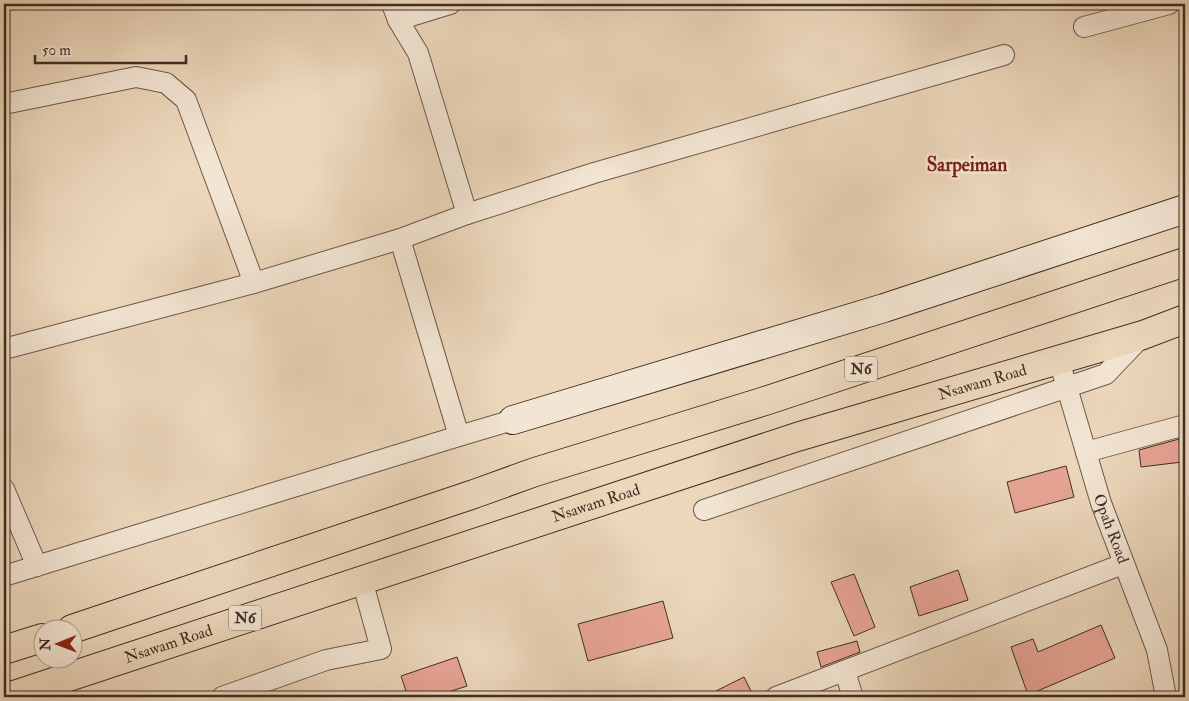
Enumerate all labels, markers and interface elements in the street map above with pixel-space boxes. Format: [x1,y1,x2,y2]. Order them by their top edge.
scale bar [35,32,186,64]
text: 50 m [42,41,71,60]
district label: Sarpeiman [927,153,1007,178]
road number: N6 [845,356,877,382]
street label: Nsawam Road [936,360,1029,405]
street label: Nsawam Road [549,479,643,527]
street label: Opah Road [1089,492,1133,566]
road number: N6 [229,606,261,630]
north arrow [32,618,82,668]
street label: Nsawam Road [122,620,215,668]
text: N [37,637,54,652]

